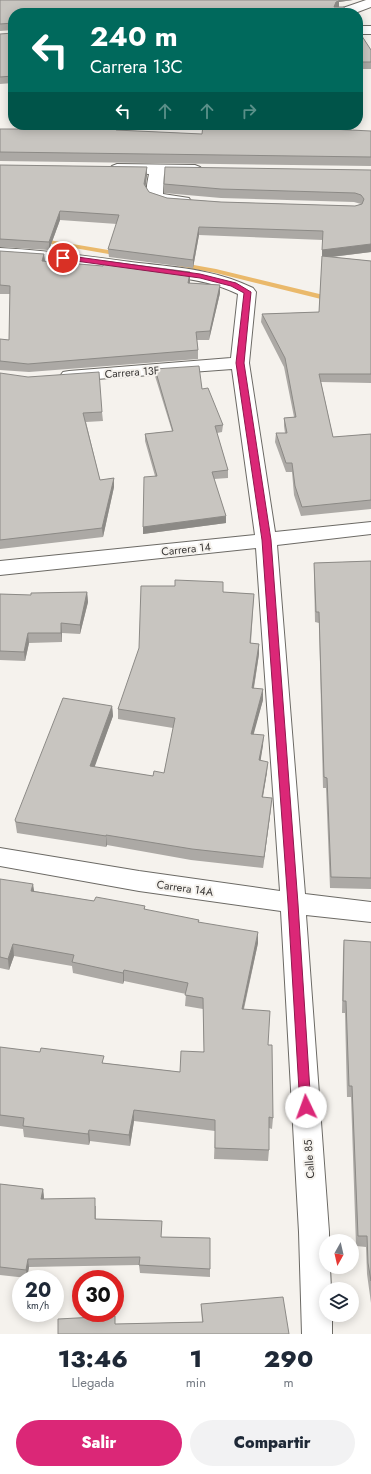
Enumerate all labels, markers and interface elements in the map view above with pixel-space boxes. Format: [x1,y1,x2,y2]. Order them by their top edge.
text: 240 m [90,16,178,57]
icon: left [24,24,76,76]
text: Carrera 13C [90,54,183,80]
icon: left [112,100,134,122]
icon: ahead [154,100,176,122]
icon: ahead [196,100,218,122]
icon: right [238,100,260,122]
pin [46,241,80,275]
icon: arrive [52,247,74,269]
street label: Carrera 13F [104,362,160,382]
street label: Carrera 14 [160,538,212,560]
street label: Carrera 14A [156,876,215,900]
position arrow [285,1086,327,1128]
street label: Calle 85 [300,1139,318,1179]
north arrow [319,1234,359,1274]
map controls [319,1234,359,1322]
speed limit sign: 30 [72,1270,124,1322]
text: 20 [25,1276,51,1305]
button: layers [319,1282,359,1322]
text: km/h [27,1298,49,1313]
text: 13:46 [58,1341,128,1376]
text: 1 [190,1341,202,1376]
text: 290 [264,1341,313,1376]
text: Llegada [71,1373,114,1392]
text: min [186,1373,206,1392]
text: m [283,1373,294,1392]
button: Salir [16,1420,182,1466]
button: Compartir [190,1420,355,1466]

